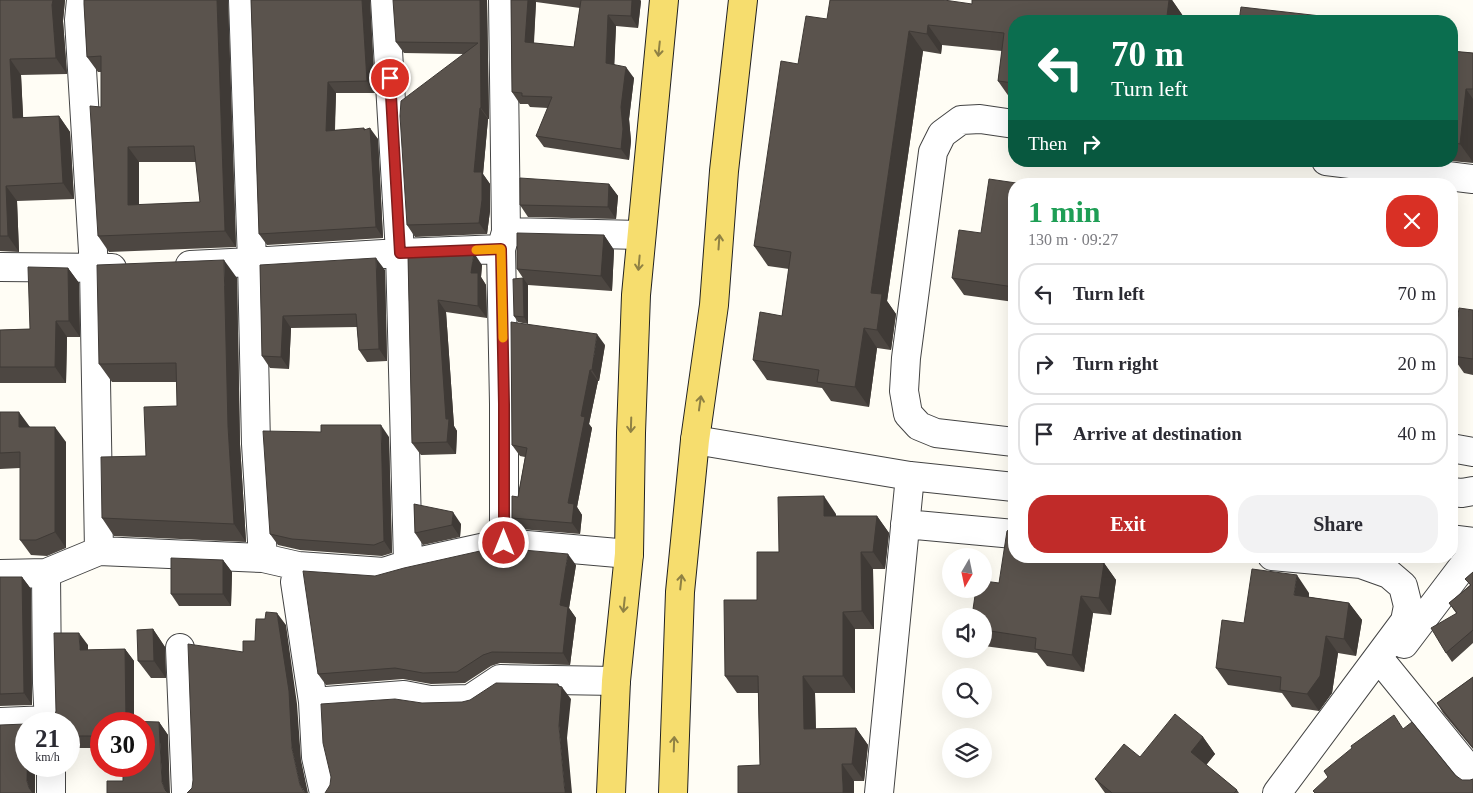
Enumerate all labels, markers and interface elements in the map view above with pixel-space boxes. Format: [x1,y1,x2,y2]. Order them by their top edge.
icon: left [1028,35,1093,100]
text: 70 m [1111,35,1184,74]
one-way arrow [654,40,664,56]
pin [369,57,411,99]
icon: arrive [376,64,404,92]
text: Turn left [1111,76,1188,101]
icon: right [1077,130,1105,158]
text: Then [1028,133,1067,154]
text: 1 min [1028,195,1101,228]
button: close [1386,195,1438,247]
text: 130 m · 09:27 [1028,231,1118,248]
one-way arrow [714,234,723,250]
one-way arrow [634,254,643,270]
icon: left [1030,280,1058,308]
text: Turn left [1073,283,1145,304]
text: 70 m [1397,283,1436,304]
icon: right [1030,350,1058,378]
text: Turn right [1073,353,1158,374]
text: 20 m [1397,353,1436,374]
one-way arrow [695,395,705,411]
one-way arrow [626,416,636,433]
icon: arrive [1030,420,1058,448]
text: Arrive at destination [1073,423,1242,444]
text: 40 m [1397,423,1436,444]
button: Exit [1028,495,1228,553]
button: Share [1238,495,1438,553]
position arrow [477,516,529,568]
north arrow [942,548,992,598]
map controls [942,548,992,778]
one-way arrow [676,574,685,590]
one-way arrow [619,596,629,612]
button: sound [942,608,992,658]
button: search [942,668,992,718]
speed limit sign: 30 [90,712,155,777]
text: 21 [35,725,60,752]
button: layers [942,728,992,778]
one-way arrow [670,737,679,753]
text: km/h [35,750,60,764]

